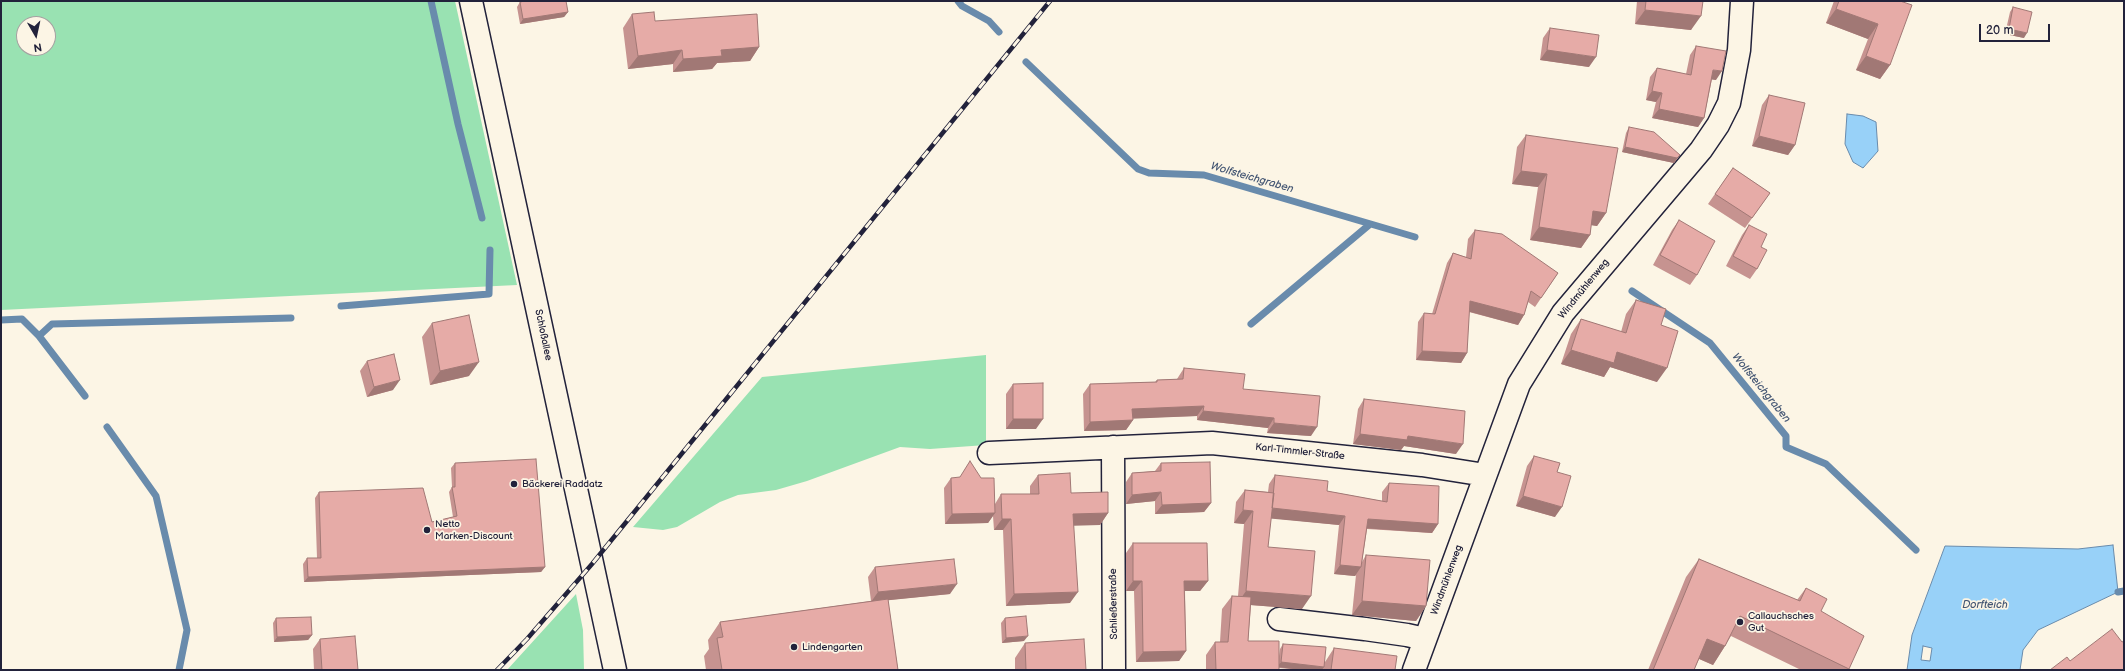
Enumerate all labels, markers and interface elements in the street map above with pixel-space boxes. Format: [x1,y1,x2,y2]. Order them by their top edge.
north arrow [16,16,56,56]
scale bar [1981,16,2052,42]
text: 20 m [1986,23,2013,38]
text: N [33,40,43,54]
water label: Wolfsteichgraben [1209,160,1295,196]
street label: Windmühlenweg [1556,257,1612,321]
street label: Schloßallee [532,308,554,362]
water label: Wolfsteichgraben [1729,350,1793,426]
street label: Karl-Timmler-Straße [1255,441,1345,463]
place label: Bäckerei Raddatz [522,478,603,490]
marker: Bäckerei Raddatz [509,479,519,489]
place label: Netto Marken-Discount [435,518,513,542]
marker: Netto Marken-Discount [422,525,432,535]
street label: Windmühlenweg [1429,543,1465,617]
street label: Schließerstraße [1107,568,1121,640]
water label: Dorfteich [1962,598,2008,612]
place label: Callauchsches Gut [1748,610,1814,634]
marker: Callauchsches Gut [1735,617,1745,627]
place label: Lindengarten [802,641,863,653]
marker: Lindengarten [789,642,799,652]

